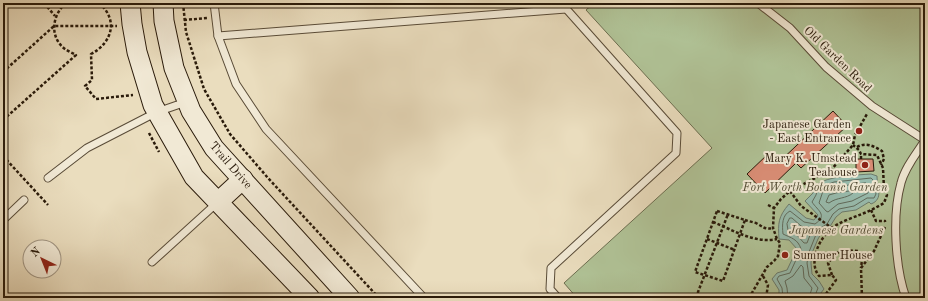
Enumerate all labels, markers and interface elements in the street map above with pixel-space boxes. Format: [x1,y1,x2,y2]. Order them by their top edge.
street label: Old Garden Road [801,24,874,95]
place label: Japanese Garden - East Entrance [763,119,852,145]
marker: Japanese Garden - East Entrance [854,126,864,136]
street label: Trail Drive [207,140,254,192]
place label: Mary K. Umstead Teahouse [765,153,857,179]
marker: Mary K. Umstead Teahouse [860,160,870,170]
park label: Fort Worth Botanic Garden [741,182,888,194]
park label: Japanese Gardens [789,225,883,237]
north arrow [22,239,62,279]
text: N [29,245,43,260]
marker: Summer House [780,250,790,260]
place label: Summer House [793,250,873,262]

